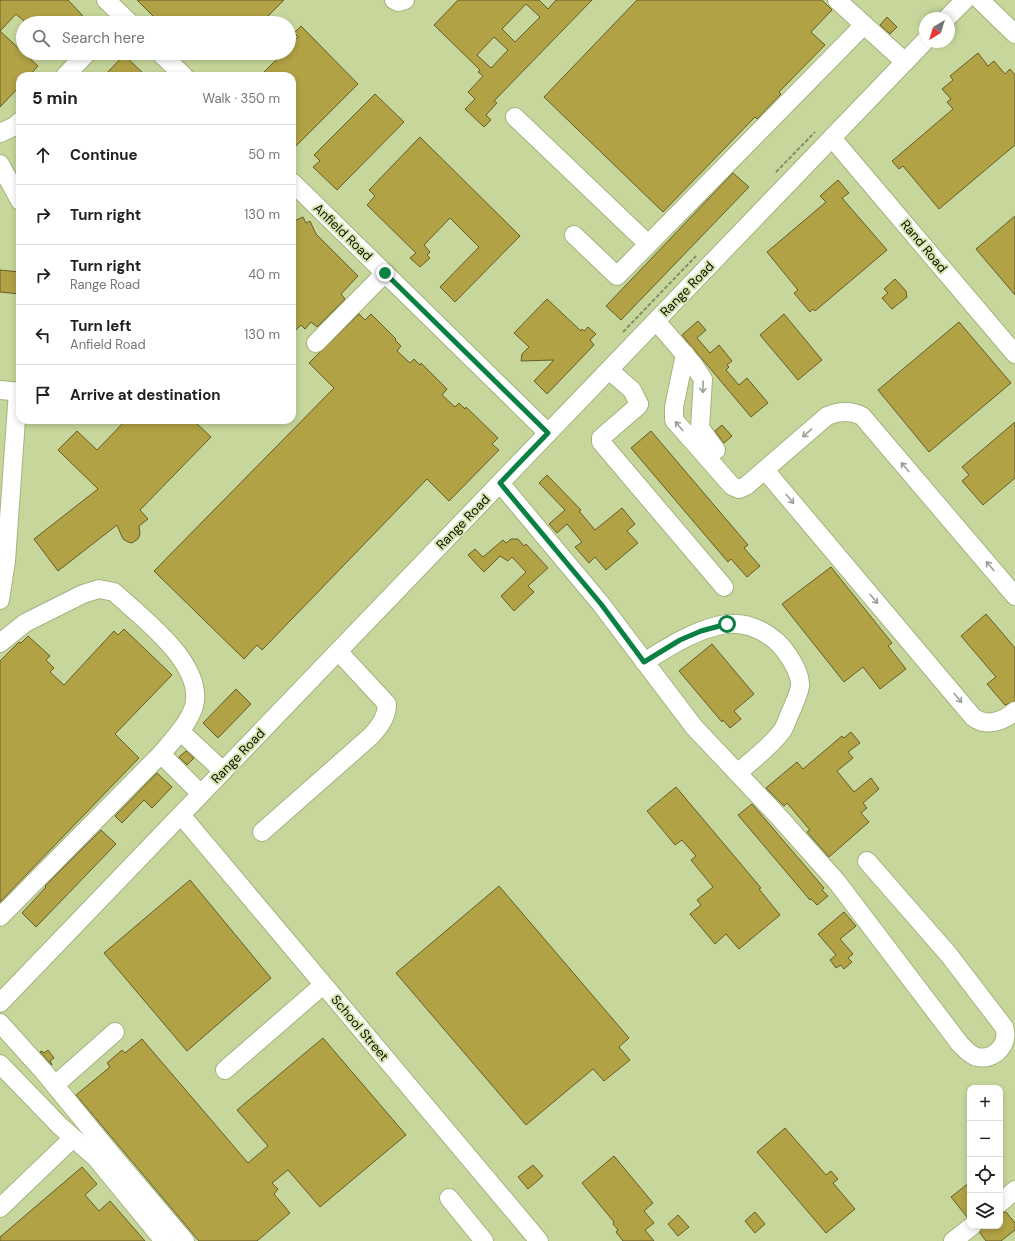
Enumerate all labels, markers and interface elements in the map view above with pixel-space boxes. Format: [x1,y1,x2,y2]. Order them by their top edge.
north arrow [919,12,955,48]
search box [16,16,296,60]
icon: search [30,27,52,49]
text: Search here [62,28,145,48]
text: 5 min [32,87,78,109]
text: Walk · 350 m [202,90,280,107]
icon: ahead [32,144,54,166]
text: Continue [70,145,138,165]
text: 50 m [248,146,280,163]
street label: Anfield Road [310,200,376,264]
icon: right [32,204,54,226]
text: Turn right [70,205,141,225]
text: 130 m [244,206,280,223]
street label: Rand Road [897,216,951,276]
text: Turn right [70,256,141,276]
street label: Range Road [657,258,717,320]
icon: right [32,264,54,286]
route end [376,264,394,282]
text: 40 m [248,266,280,283]
text: Range Road [70,276,140,293]
text: Turn left [70,316,131,336]
icon: left [32,324,54,346]
text: 130 m [244,326,280,343]
text: Anfield Road [70,336,146,353]
one-way arrow [699,380,707,393]
icon: arrive [32,384,54,406]
text: Arrive at destination [70,385,221,405]
one-way arrow [675,420,684,431]
one-way arrow [802,429,812,438]
one-way arrow [901,462,910,473]
street label: Range Road [433,491,493,553]
one-way arrow [786,494,795,505]
one-way arrow [985,561,994,572]
one-way arrow [869,594,878,604]
route start [718,615,736,633]
one-way arrow [953,693,962,704]
street label: Range Road [208,725,268,787]
street label: School Street [327,991,393,1065]
map controls [967,1085,1003,1229]
button: + [967,1085,1003,1121]
button: − [967,1121,1003,1157]
button: locate [967,1157,1003,1193]
button: layers [967,1193,1003,1229]

